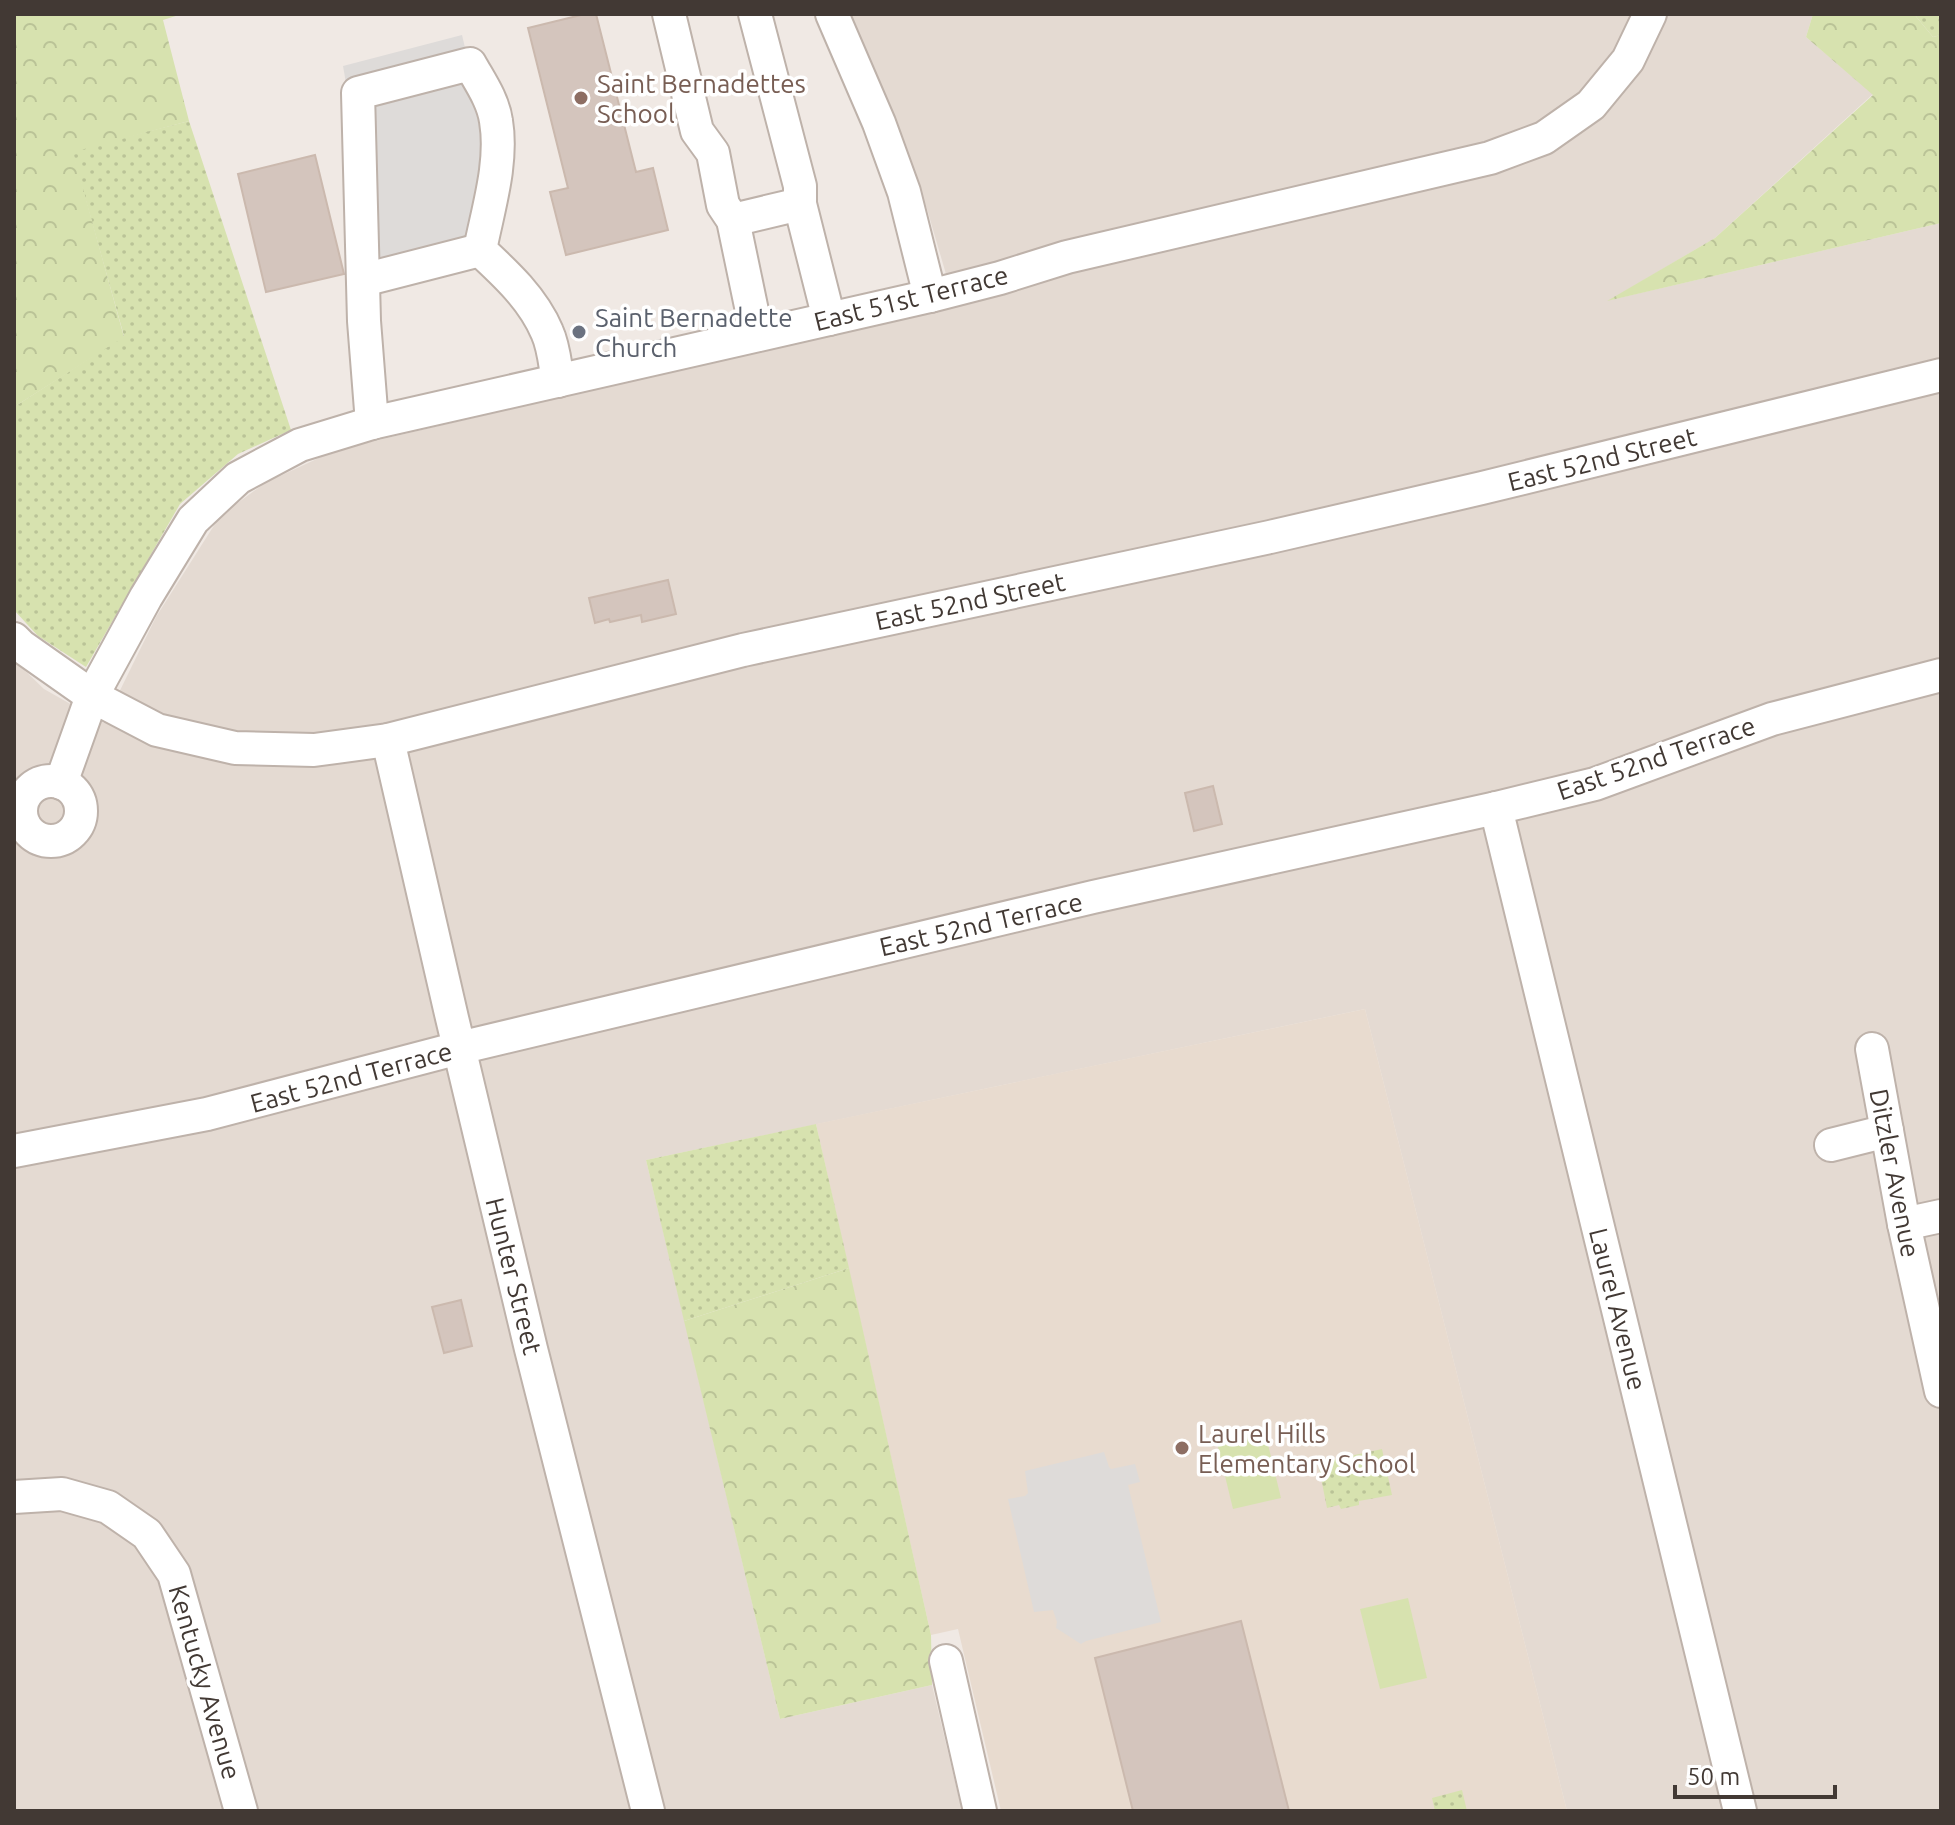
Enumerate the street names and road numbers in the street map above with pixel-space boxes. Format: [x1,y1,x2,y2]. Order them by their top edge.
street label: East 51st Terrace [811,260,1011,336]
street label: East 52nd Street [1505,422,1699,496]
street label: East 52nd Street [872,567,1068,635]
street label: East 52nd Terrace [1553,710,1759,806]
street label: East 52nd Terrace [877,887,1085,961]
street label: East 52nd Terrace [247,1036,455,1118]
street label: Ditzler Avenue [1864,1086,1926,1260]
street label: Hunter Street [480,1195,548,1357]
street label: Laurel Avenue [1584,1225,1652,1393]
street label: Kentucky Avenue [163,1581,247,1783]

